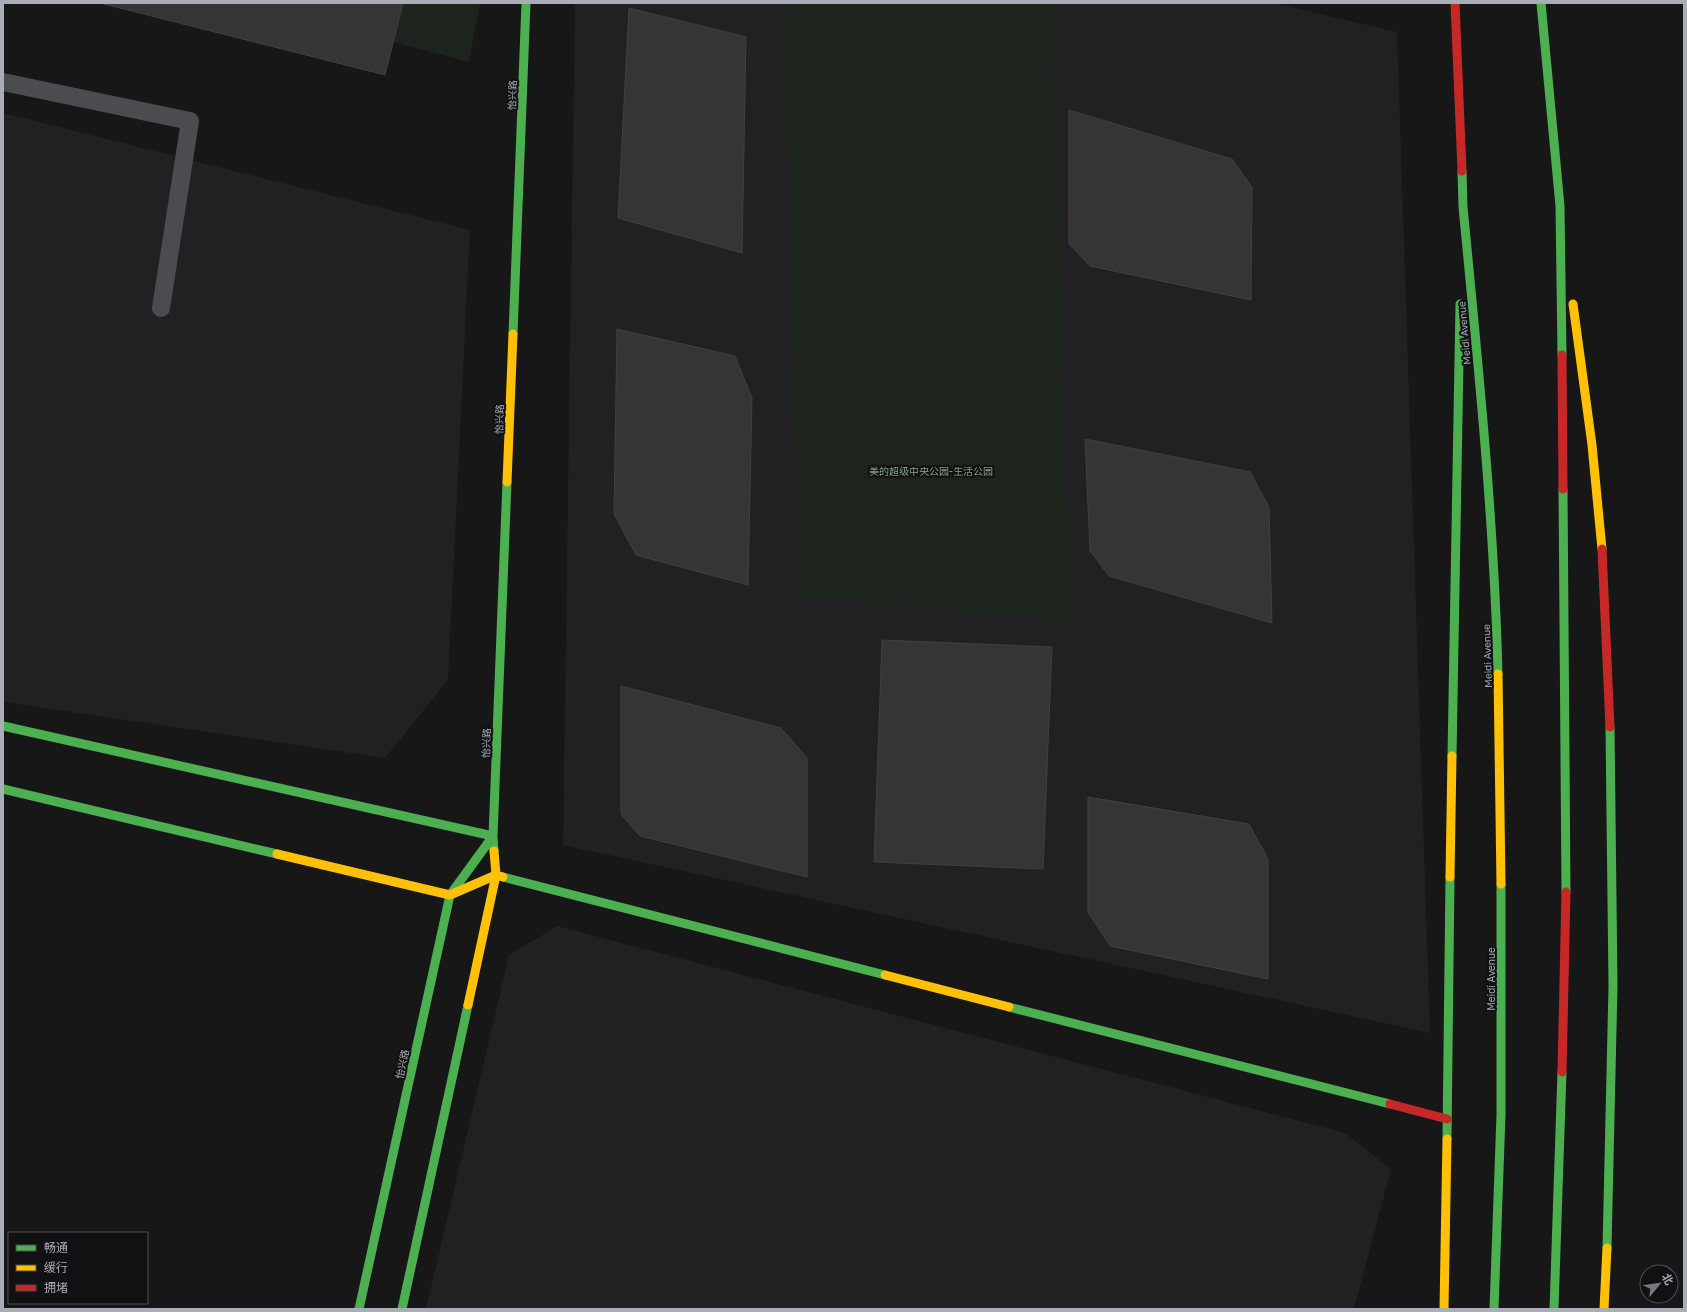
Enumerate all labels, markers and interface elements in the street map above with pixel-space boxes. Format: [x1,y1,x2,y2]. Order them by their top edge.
street label: 怡兴路 [505,80,519,110]
street label: Meidi Avenue [1455,301,1473,365]
street label: 怡兴路 [492,404,506,434]
park label: 美的超级中央公园-生活公园 [869,465,993,477]
street label: Meidi Avenue [1480,624,1494,688]
street label: 怡兴路 [479,728,493,758]
street label: Meidi Avenue [1485,947,1497,1011]
street label: 怡兴路 [393,1048,411,1080]
legend [8,1232,148,1304]
text: 畅通 [44,1240,68,1255]
text: 缓行 [44,1260,68,1275]
north arrow [1639,1264,1679,1304]
text: 北 [1660,1271,1677,1287]
text: 拥堵 [44,1280,68,1295]

